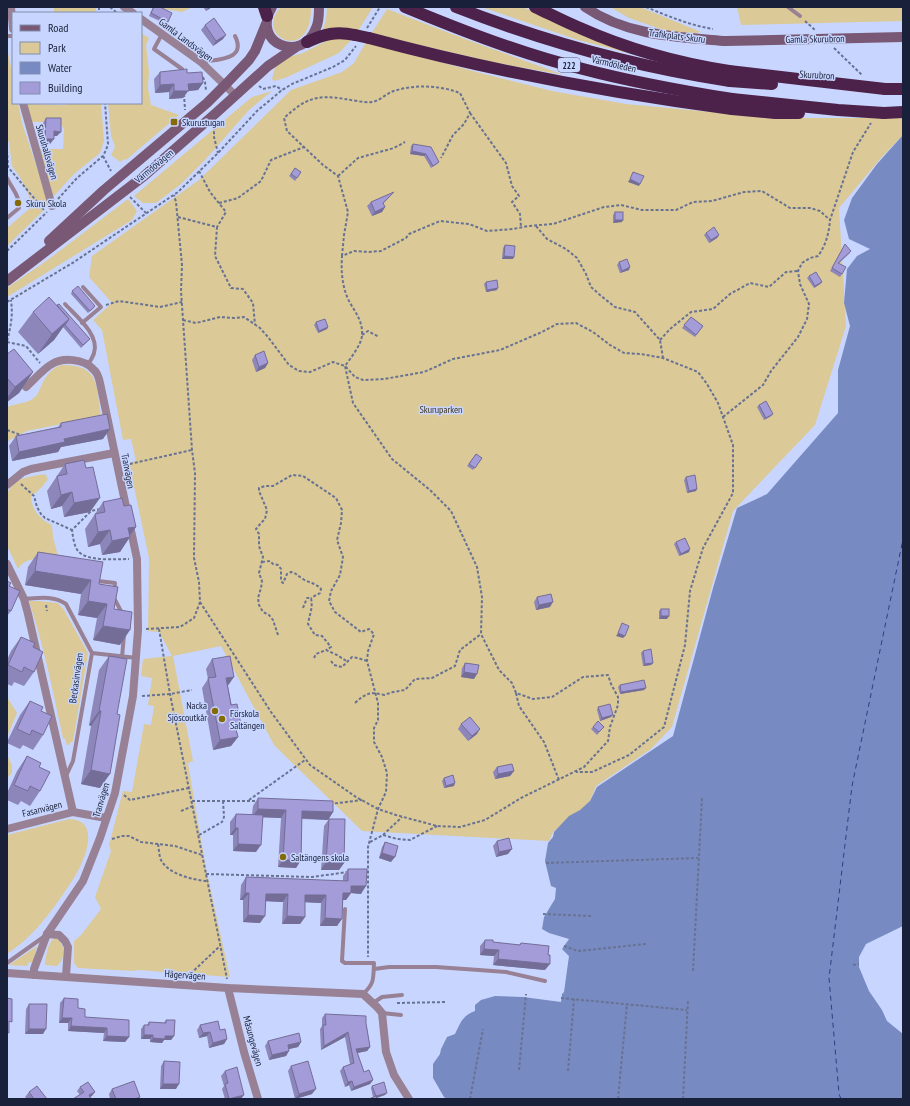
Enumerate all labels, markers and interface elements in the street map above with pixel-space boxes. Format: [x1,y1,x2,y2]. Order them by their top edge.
legend [12,12,142,104]
street label: Gamla Landsvägen [156,15,216,65]
text: Road [48,20,68,35]
street label: Trafikplats Skuru [648,26,706,46]
street label: Gamla Skurubron [785,32,845,46]
text: Park [48,40,66,55]
street label: Värmdöleden [589,52,638,75]
road number: 222 [558,58,580,72]
text: Water [48,60,73,75]
street label: Skurubron [799,68,835,82]
text: Building [48,80,83,95]
place label: Skurustugan [182,116,225,129]
marker: Skurustugan [169,117,179,127]
street label: Skuruhallsvägen [33,123,61,181]
street label: Värmdövägen [131,146,176,187]
place label: Skuru Skola [26,197,66,210]
marker: Skuru Skola [13,198,23,208]
park label: Skuruparken [420,403,462,416]
street label: Tranvägen [118,452,138,490]
street label: Beckasinvägen [66,652,86,704]
place label: Nacka Sjöscoutkår [167,699,207,724]
marker: Nacka Sjöscoutkår [210,706,220,716]
place label: Förskola Saltängen [230,707,265,732]
marker: Förskola Saltängen [217,714,227,724]
street label: Tranvägen [90,781,112,819]
street label: Fasanvägen [21,798,63,820]
place label: Saltängens skola [291,851,349,864]
marker: Saltängens skola [278,852,288,862]
street label: Hägervägen [164,967,206,983]
street label: Måsungevägen [240,1014,266,1068]

